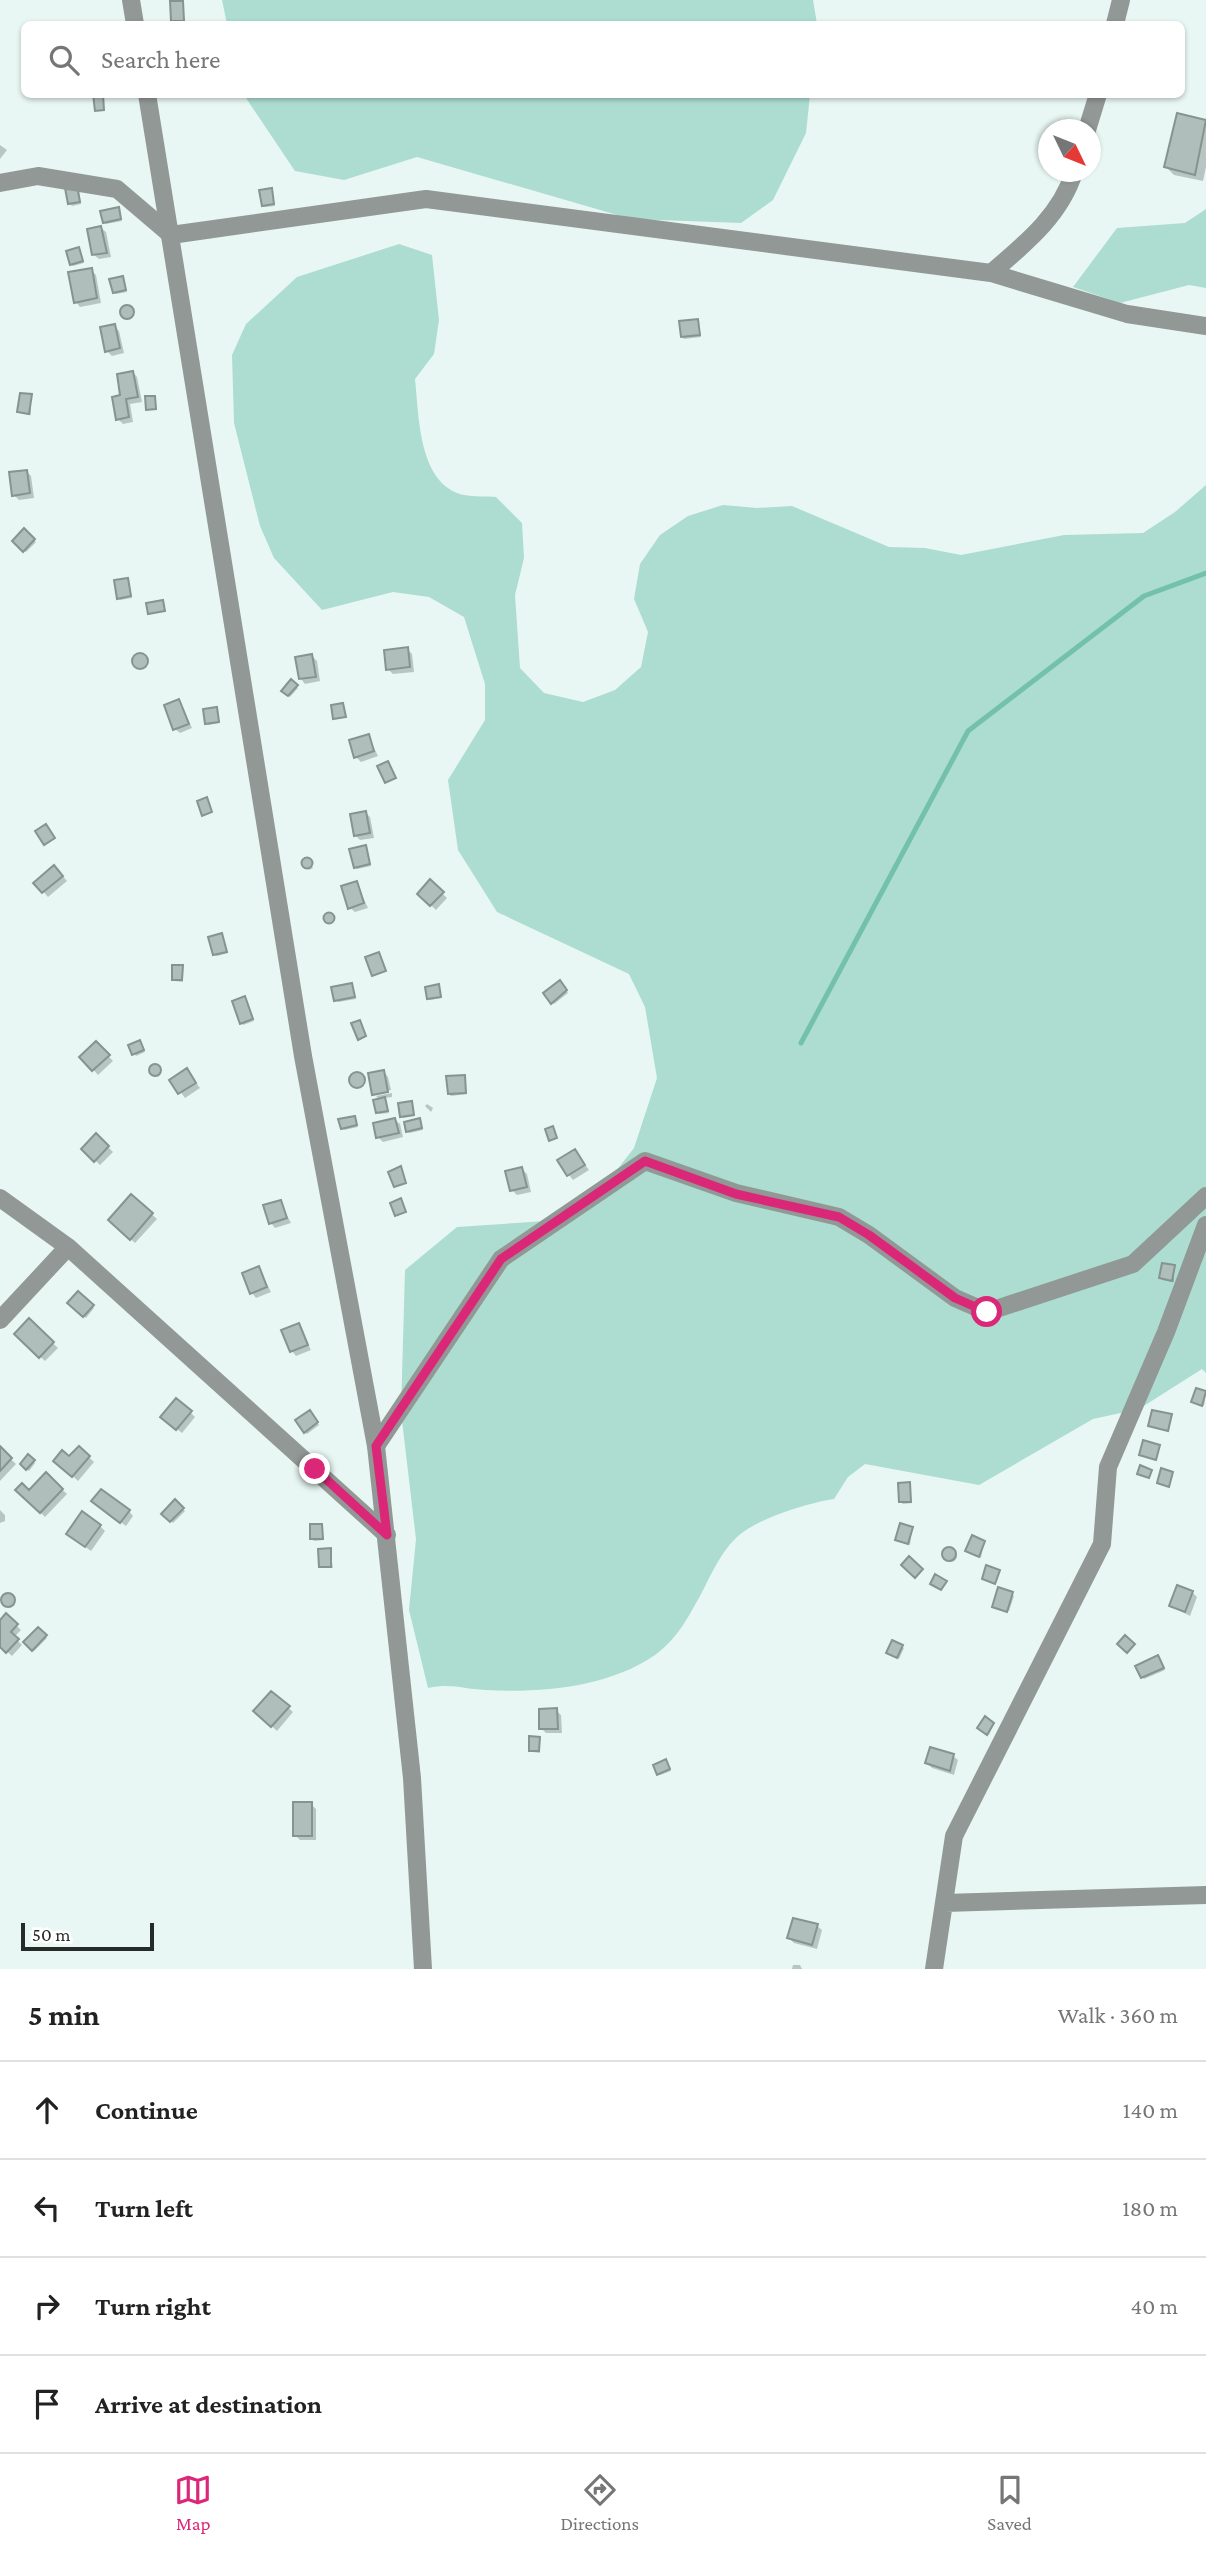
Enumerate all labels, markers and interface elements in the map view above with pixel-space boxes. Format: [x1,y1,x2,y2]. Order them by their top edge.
search box [21,21,1185,98]
icon: search [45,41,83,79]
text: Search here [101,45,220,74]
north arrow [1038,119,1101,182]
route start [971,1296,1002,1327]
route end [299,1453,330,1484]
scale bar [21,1920,154,1952]
text: 50 m [32,1924,71,1945]
text: 5 min [28,1998,100,2031]
text: Walk · 360 m [1058,2002,1178,2028]
icon: ahead [28,2091,66,2129]
text: Continue [95,2096,198,2125]
text: 140 m [1123,2097,1178,2123]
icon: left [28,2189,66,2227]
text: Turn left [95,2194,193,2223]
text: 180 m [1122,2195,1178,2221]
icon: right [28,2287,66,2325]
text: Turn right [95,2292,211,2321]
text: 40 m [1130,2293,1178,2319]
icon: arrive [28,2385,66,2423]
text: Arrive at destination [95,2390,322,2419]
tab: Map [174,2471,212,2534]
tab: Directions [560,2471,639,2534]
tab: Saved [987,2471,1032,2534]

